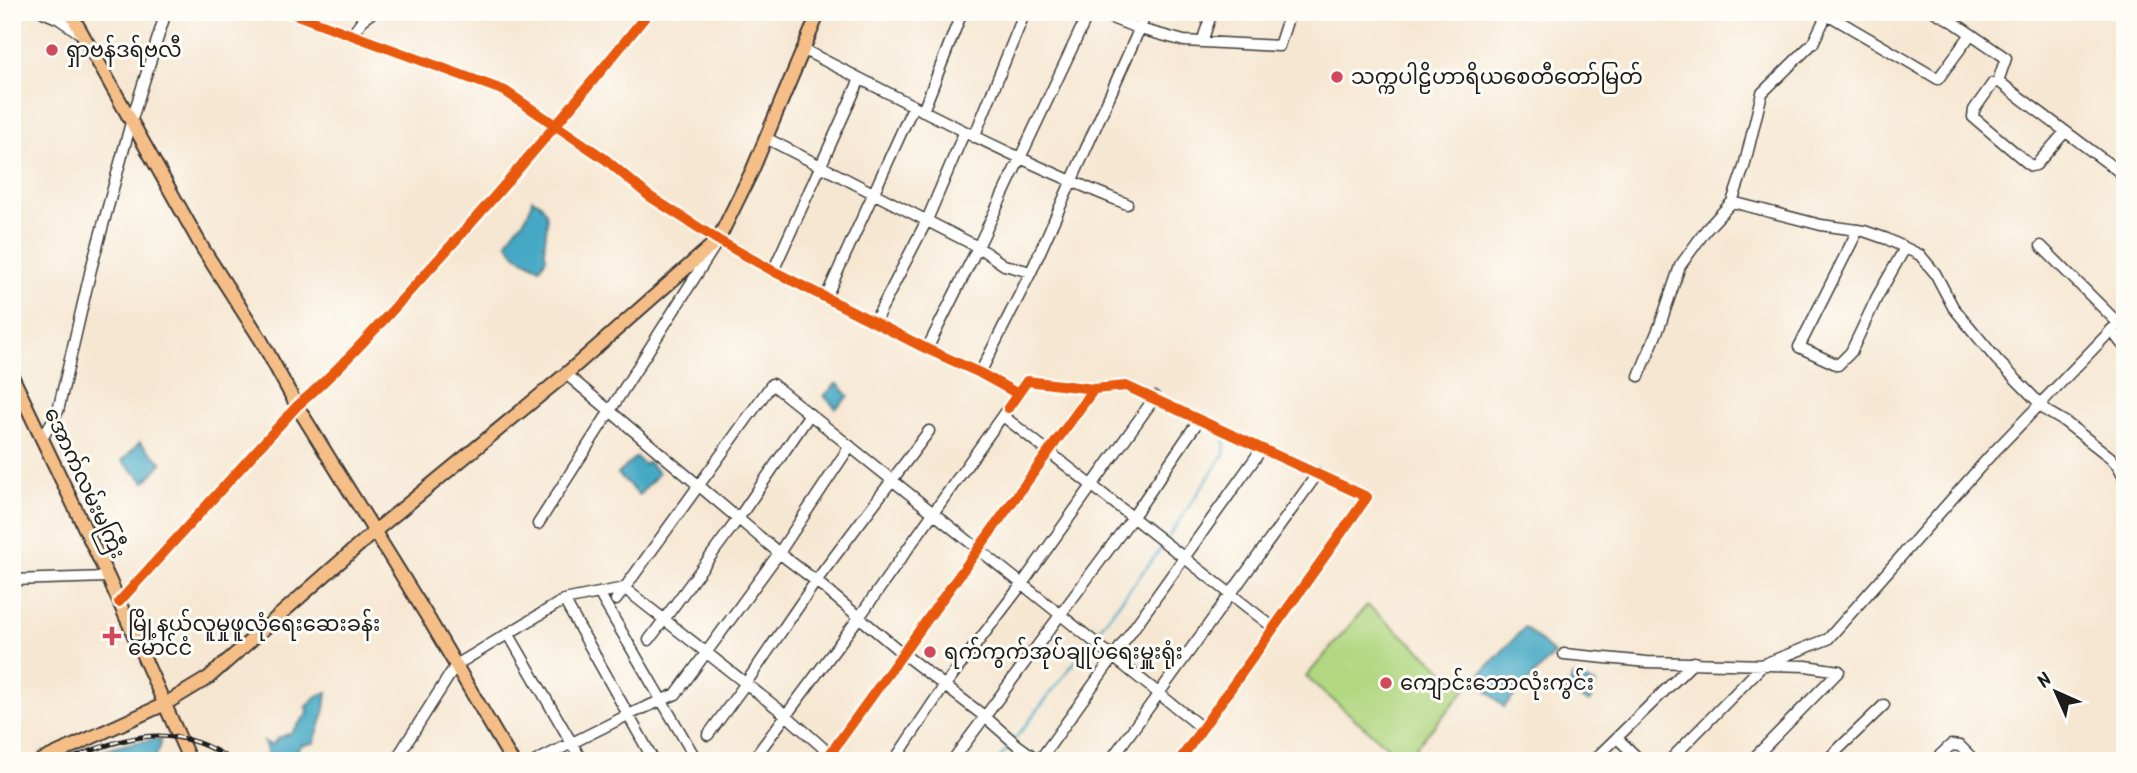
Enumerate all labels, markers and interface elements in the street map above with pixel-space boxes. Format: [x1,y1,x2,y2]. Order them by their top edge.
place label: ရှာဗန်ဒရ်ဗလီ [66,34,182,68]
marker: ရှာဗန်ဒရ်ဗလီ [44,42,60,58]
place label: သက္ကပါဠိဟာရိယစေတီတော်မြတ် [1351,61,1643,95]
marker: သက္ကပါဠိဟာရိယစေတီတော်မြတ် [1329,69,1345,85]
street label: အောက်လမ်းမကြီး [34,402,134,565]
place label: မြို့နယ်လူမှုဖူလုံရေးဆေးခန်း မောင်ငံ [128,608,380,666]
marker: မြို့နယ်လူမှုဖူလုံရေးဆေးခန်း မောင်ငံ [102,626,122,646]
place label: ရက်ကွက်အုပ်ချုပ်ရေးမှူးရုံး [944,636,1183,670]
marker: ရက်ကွက်အုပ်ချုပ်ရေးမှူးရုံး [922,644,938,660]
north arrow [2022,658,2092,728]
place label: ကျောင်းဘောလုံးကွင်း [1400,667,1594,701]
text: N [2031,667,2060,696]
marker: ကျောင်းဘောလုံးကွင်း [1378,675,1394,691]

